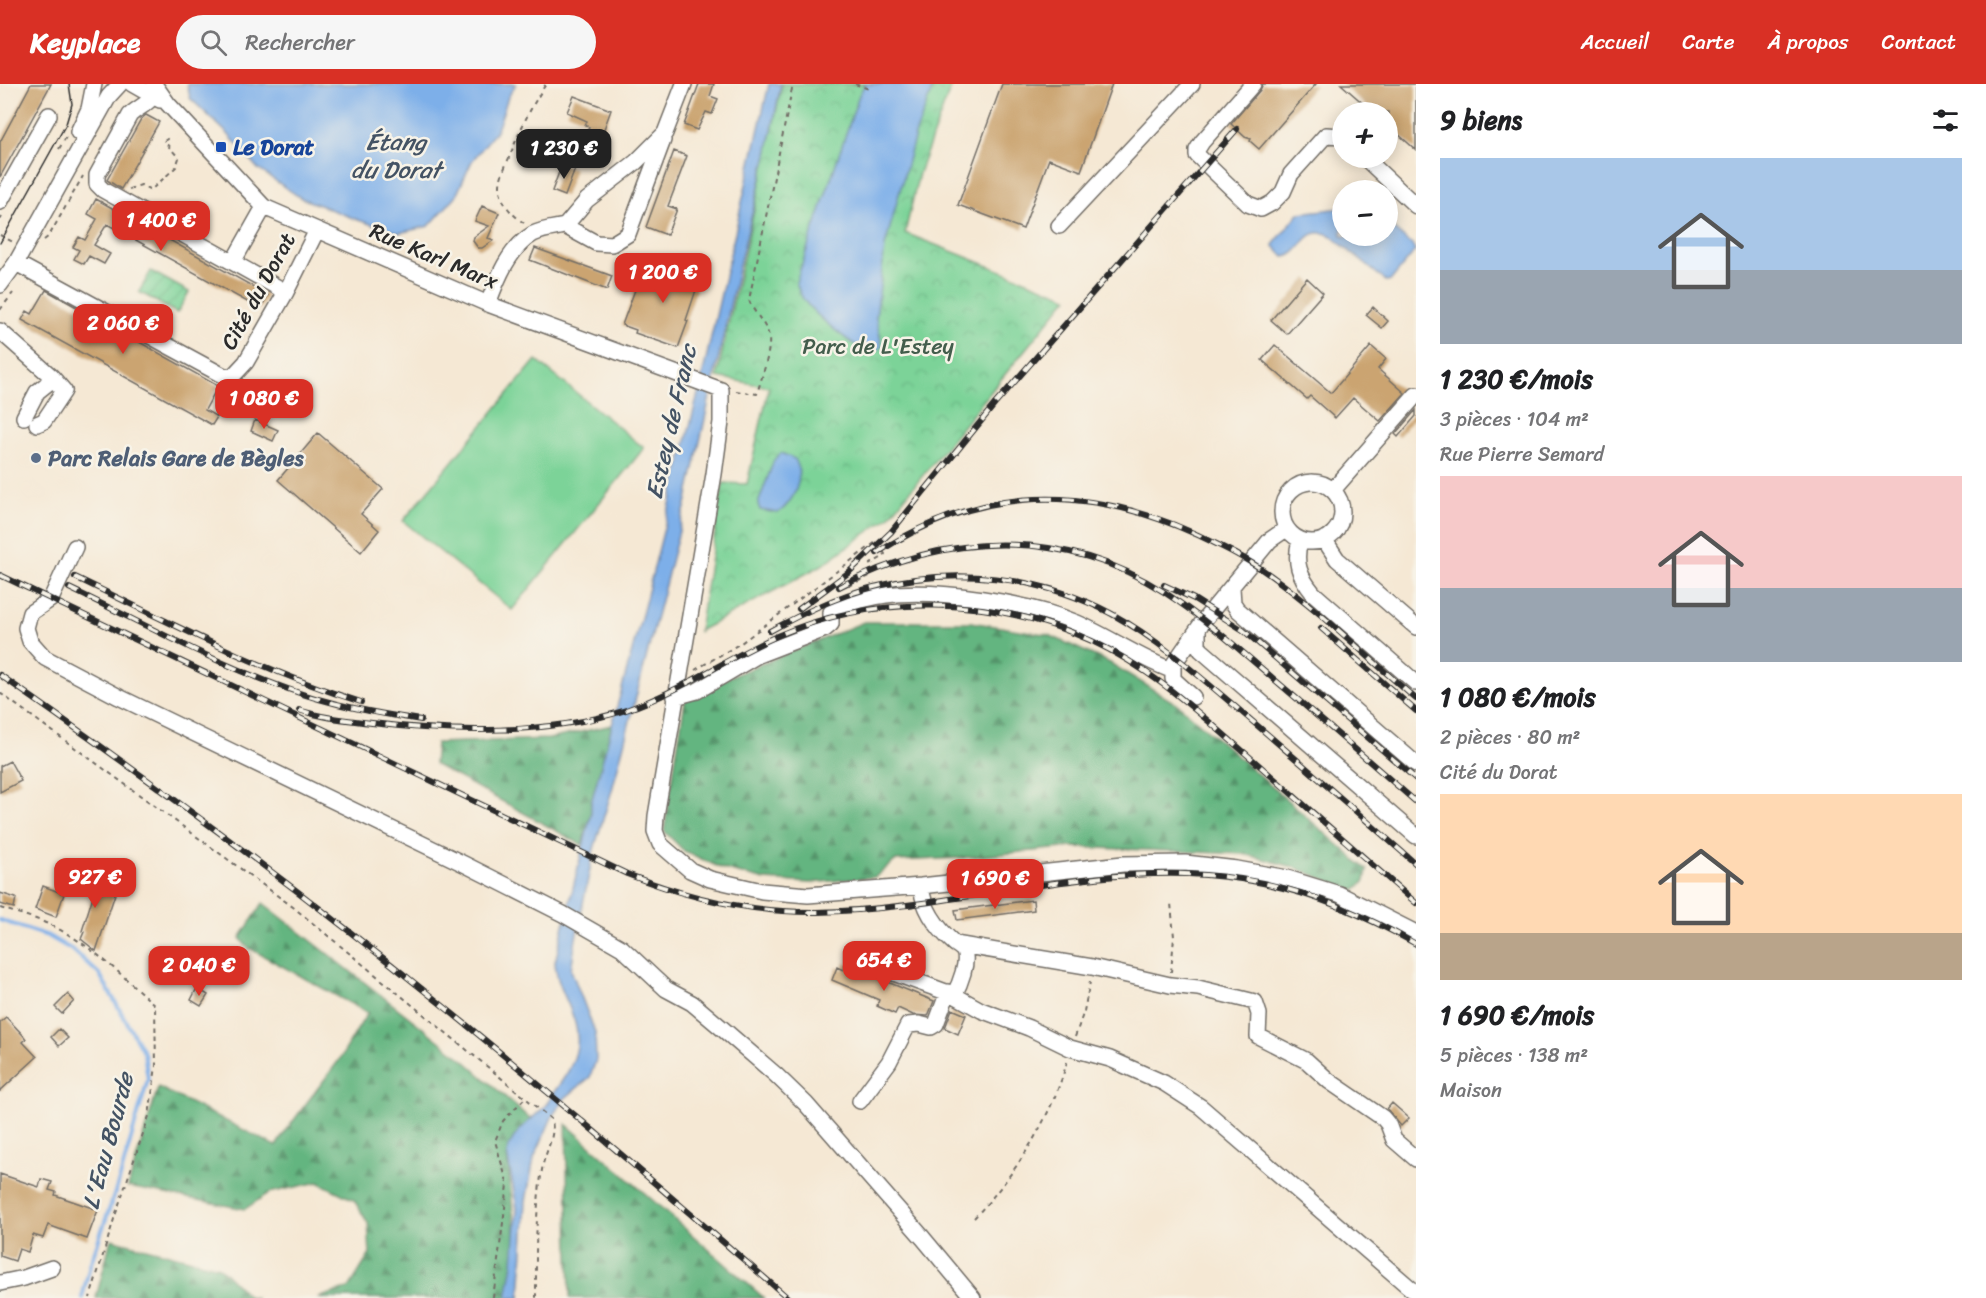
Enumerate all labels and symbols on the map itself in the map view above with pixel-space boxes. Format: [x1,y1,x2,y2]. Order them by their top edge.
water label: Étang du Dorat [351,121,445,191]
place label: Le Dorat [233,128,315,167]
pin: 1 230 € [509,129,619,180]
marker: Le Dorat [214,140,228,154]
pin: 1 400 € [106,201,216,252]
street label: Rue Karl Marx [363,211,505,301]
street label: Cité du Dorat [210,225,307,357]
pin: 1 200 € [608,253,718,304]
pin: 2 060 € [68,304,178,355]
park label: Parc de L'Estey [802,327,955,366]
water label: Estey de Franc [633,338,710,503]
pin: 1 080 € [209,379,319,430]
place label: Parc Relais Gare de Bègles [48,439,305,478]
marker: Parc Relais Gare de Bègles [29,451,43,465]
pin: 927 € [53,858,137,909]
pin: 1 690 € [940,859,1050,910]
pin: 654 € [842,941,926,992]
pin: 2 040 € [144,946,254,997]
water label: L'Eau Bourde [70,1066,147,1214]

